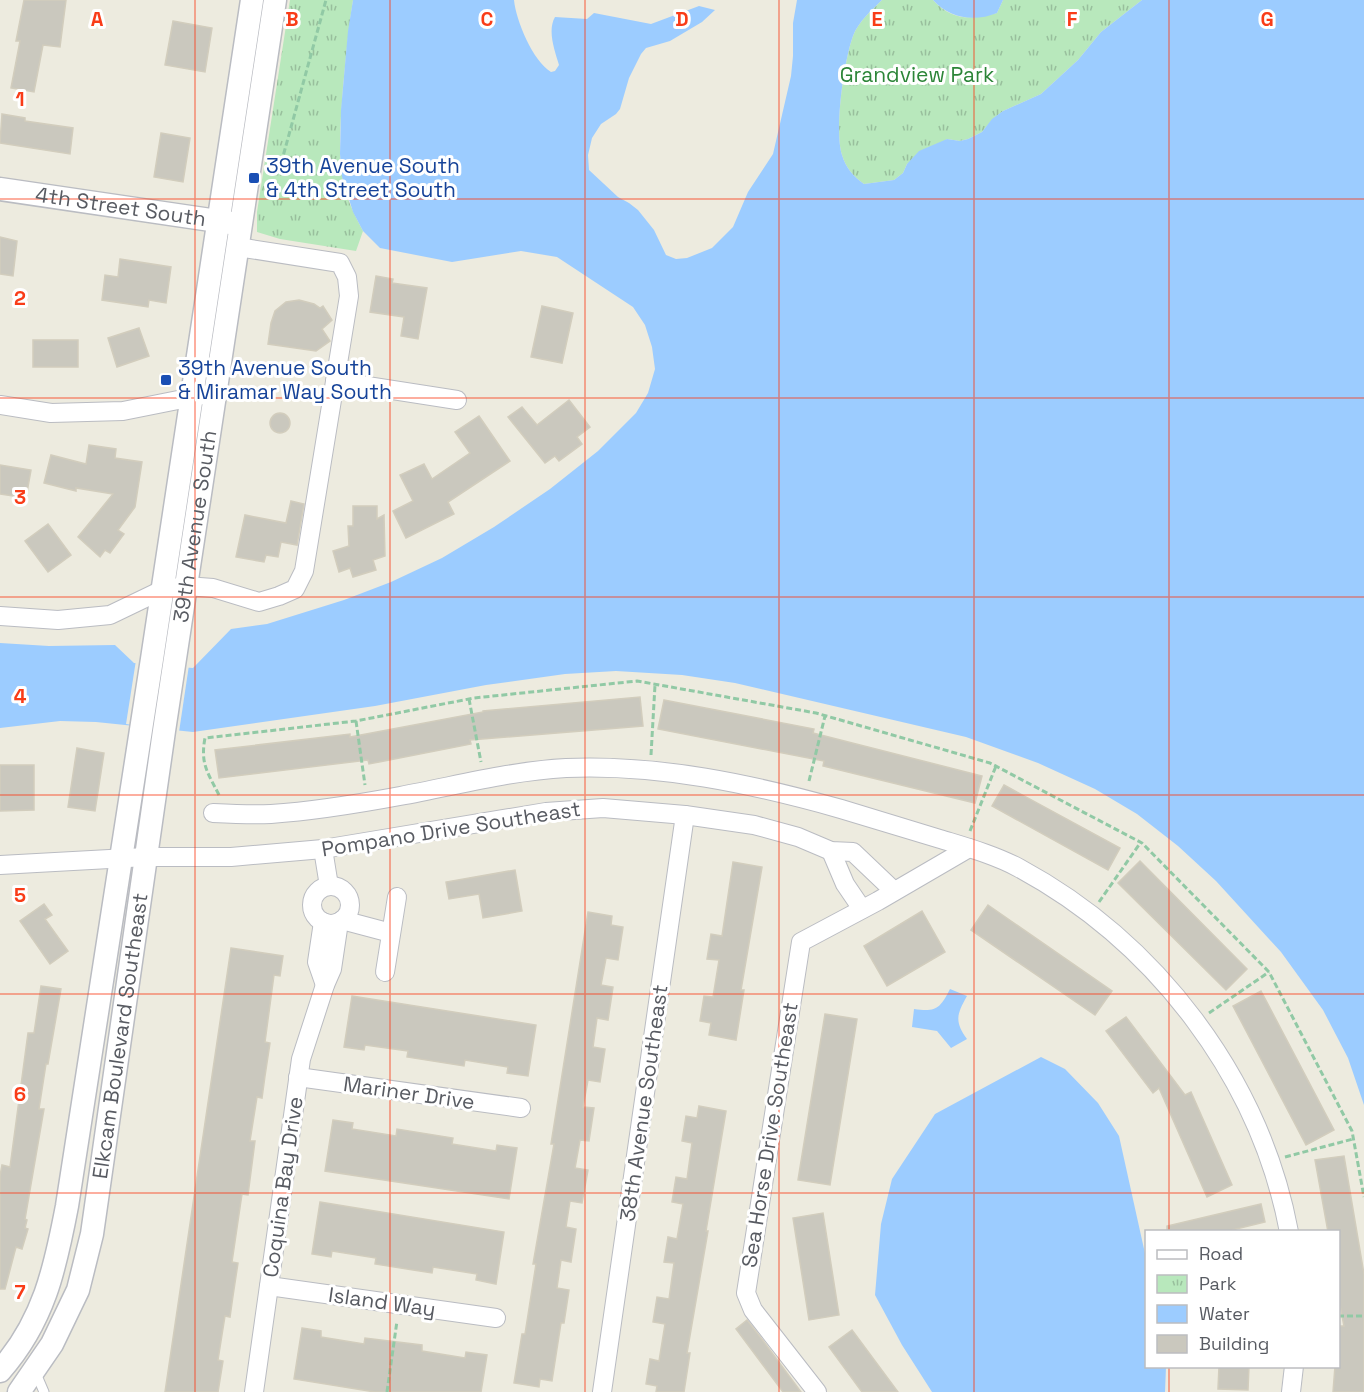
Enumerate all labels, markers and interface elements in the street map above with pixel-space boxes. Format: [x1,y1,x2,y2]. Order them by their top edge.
text: A [91,6,104,32]
text: B [285,6,299,32]
text: C [481,6,494,32]
text: D [675,6,689,32]
text: E [871,6,883,32]
text: F [1067,6,1078,32]
text: G [1260,6,1274,32]
park label: Grandview Park [840,61,994,88]
text: 1 [15,86,25,112]
place label: 39th Avenue South & 4th Street South [266,152,460,203]
marker: 39th Avenue South & 4th Street South [247,171,261,185]
street label: 4th Street South [34,180,208,232]
text: 2 [14,285,26,311]
place label: 39th Avenue South & Miramar Way South [178,354,392,405]
marker: 39th Avenue South & Miramar Way South [159,373,173,387]
street label: 39th Avenue South [167,428,222,624]
text: 3 [14,484,26,510]
text: 4 [14,683,27,709]
street label: Pompano Drive Southeast [319,795,582,862]
text: 5 [14,882,26,908]
street label: Elkcam Boulevard Southeast [86,891,154,1181]
street label: 38th Avenue Southeast [613,983,674,1223]
street label: Sea Horse Drive Southeast [735,1000,804,1269]
street label: Mariner Drive [342,1070,476,1115]
text: 6 [14,1081,26,1107]
street label: Coquina Bay Drive [256,1095,309,1279]
legend [1145,1230,1340,1368]
text: Road [1199,1242,1243,1265]
text: Park [1199,1272,1237,1295]
text: 7 [14,1279,26,1305]
street label: Island Way [327,1281,437,1322]
text: Water [1199,1302,1250,1325]
text: Building [1199,1332,1269,1355]

